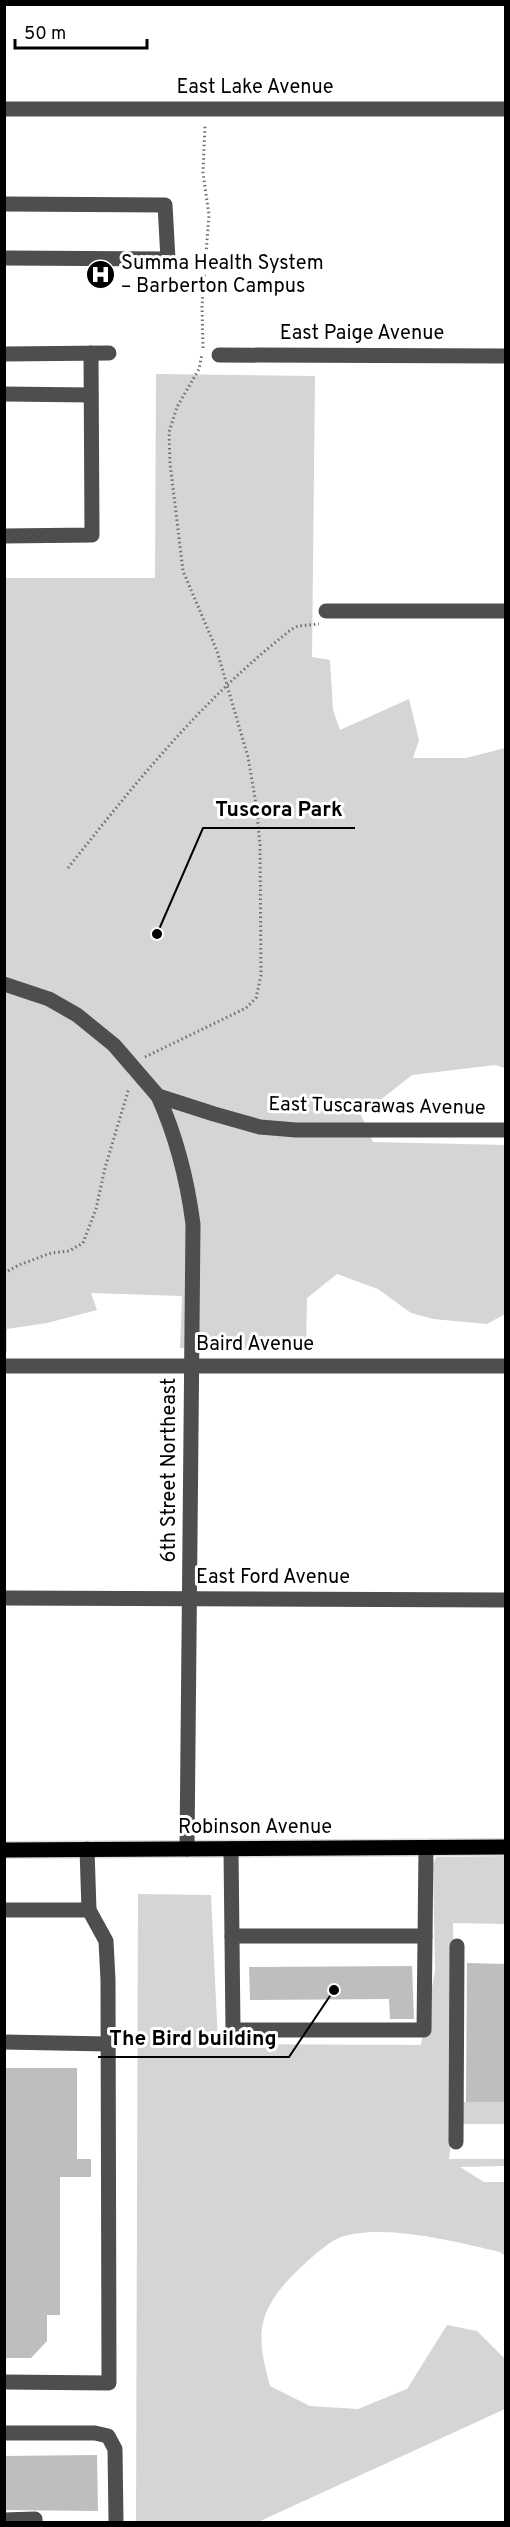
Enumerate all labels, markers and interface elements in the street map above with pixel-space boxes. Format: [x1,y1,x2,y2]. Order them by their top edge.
scale bar [15,12,147,50]
text: 50 m [24,23,66,46]
street label: East Lake Avenue [176,75,334,101]
place label: Summa Health System – Barberton Campus [121,251,324,300]
hospital icon: Summa Health System – Barberton Campus [84,259,116,291]
street label: East Paige Avenue [280,321,444,347]
callout: Tuscora Park [203,789,355,828]
text: Tuscora Park [215,797,343,824]
street label: East Tuscarawas Avenue [268,1092,486,1122]
street label: Baird Avenue [196,1332,314,1358]
street label: 6th Street Northeast [157,1378,183,1562]
street label: East Ford Avenue [196,1565,350,1591]
street label: Robinson Avenue [178,1815,332,1841]
callout: The Bird building [98,2018,289,2057]
text: The Bird building [109,2026,277,2053]

